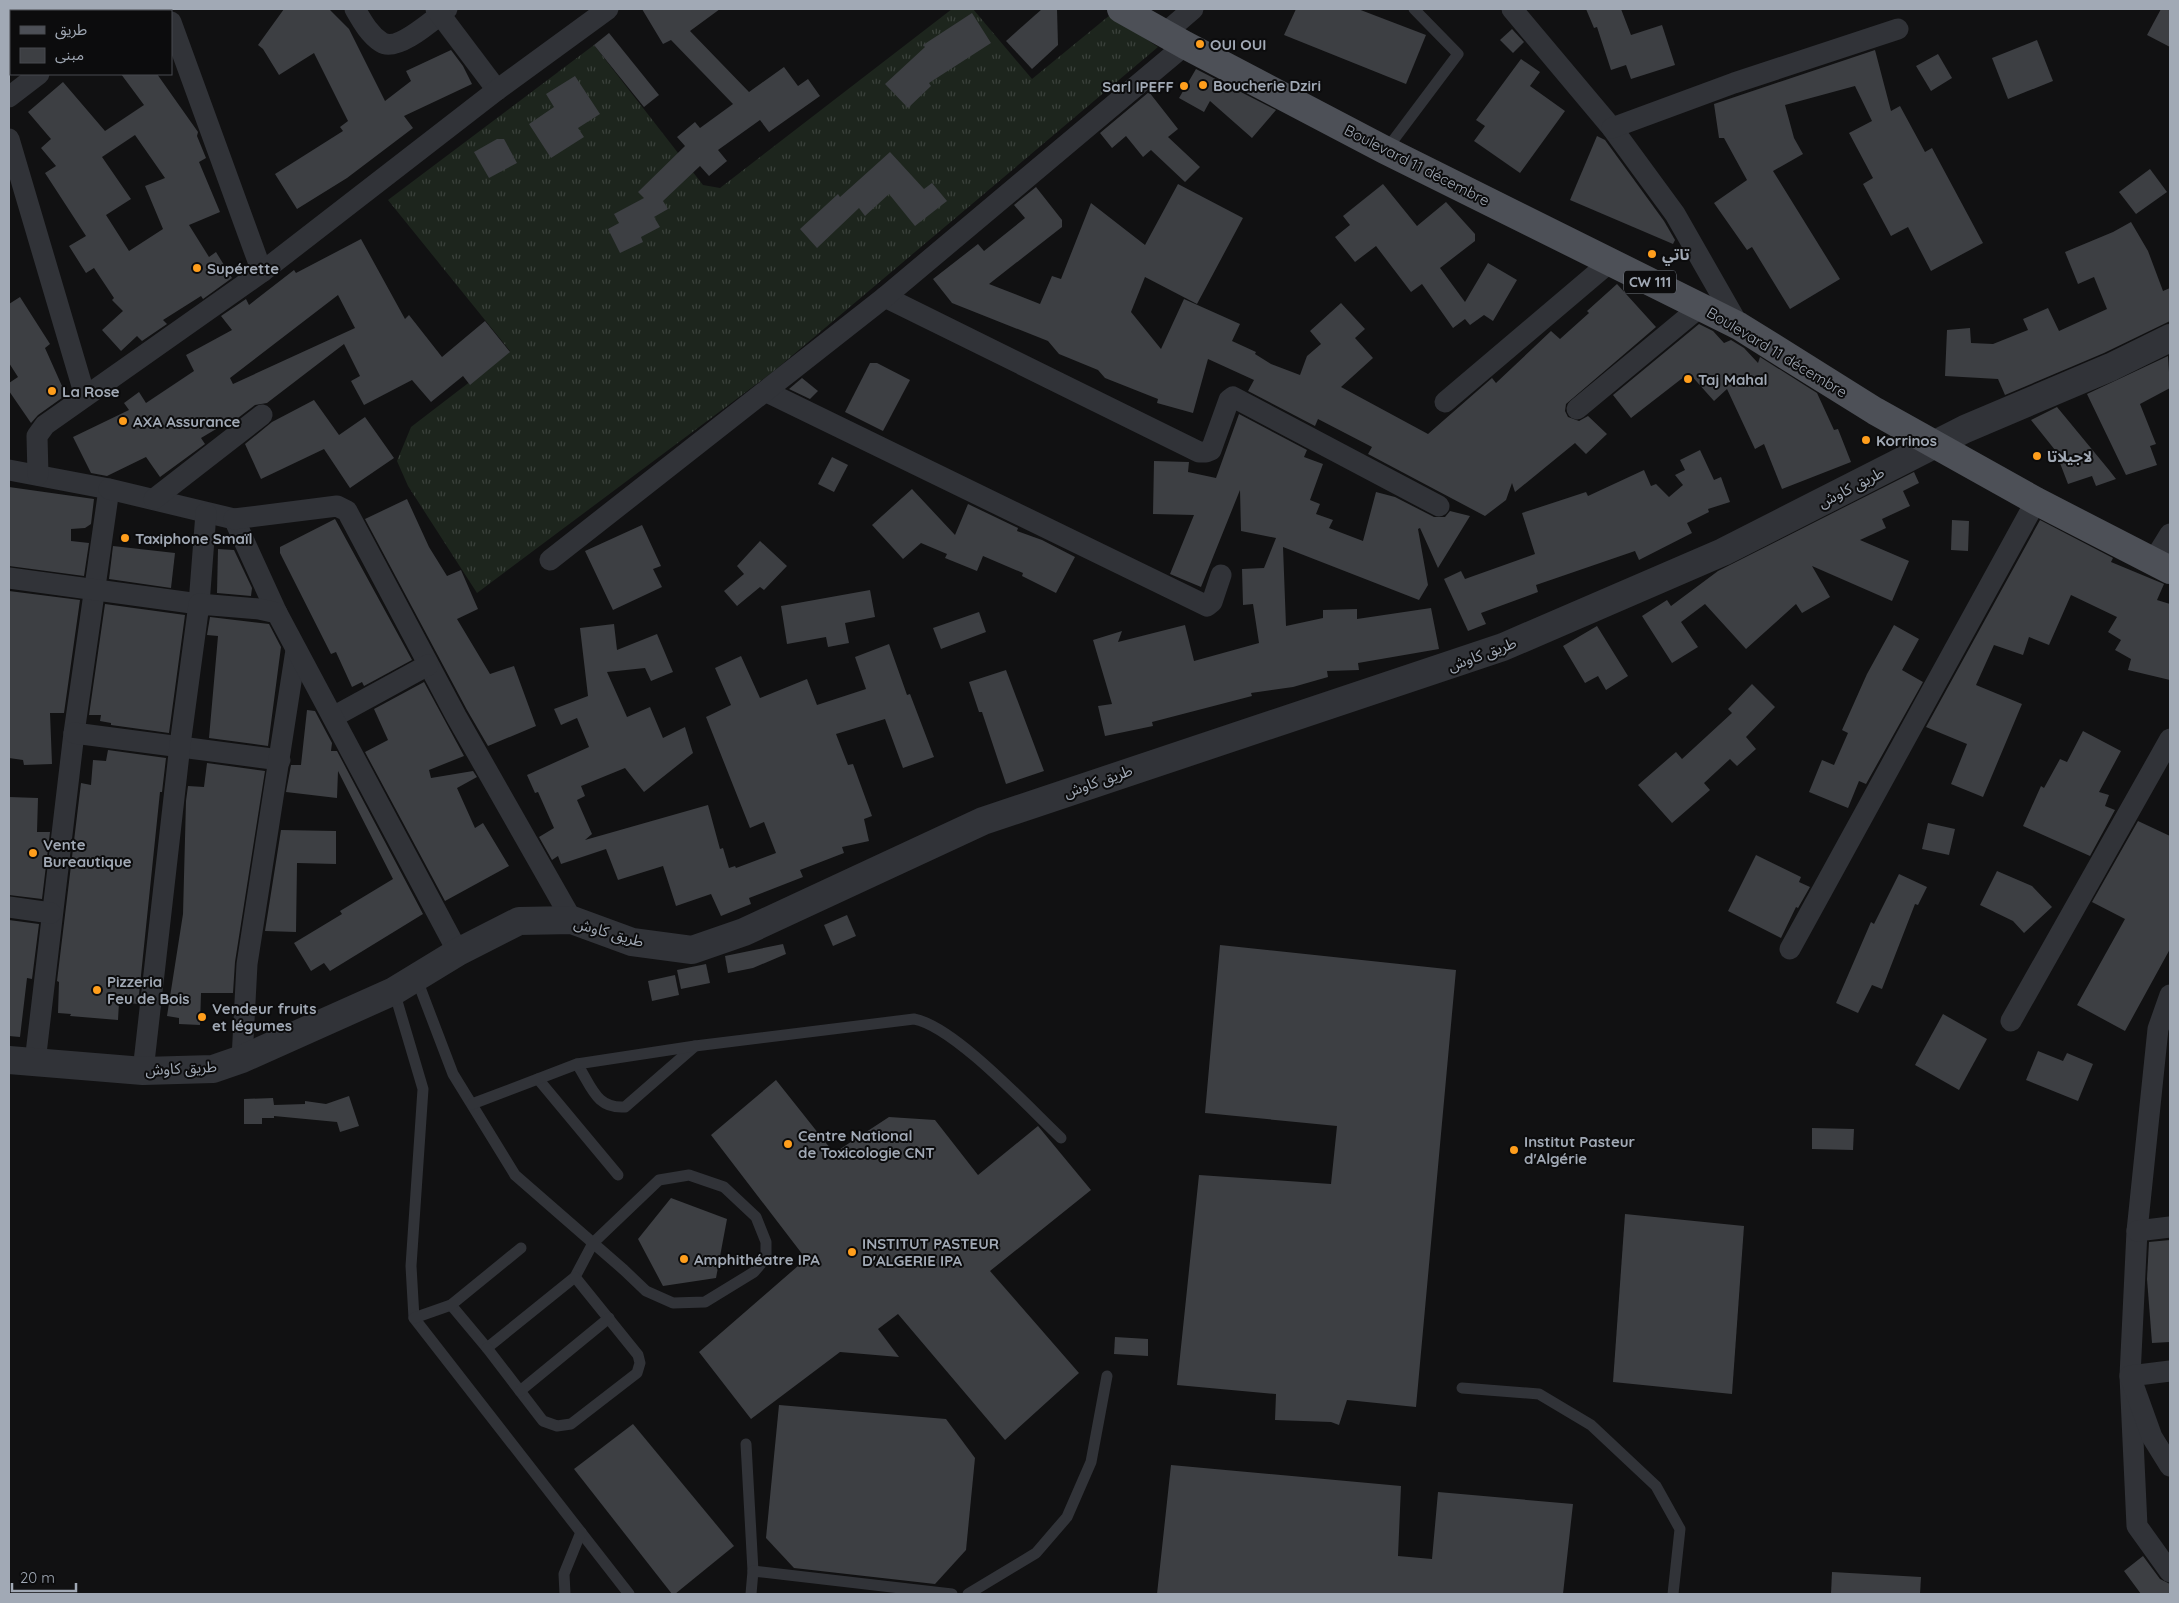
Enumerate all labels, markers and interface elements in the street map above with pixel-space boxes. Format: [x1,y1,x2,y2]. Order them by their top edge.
legend [10,10,172,75]
text: طريق [55,20,87,40]
place label: OUI OUI [1210,35,1266,54]
marker: OUI OUI [1194,38,1206,50]
text: مبنى [55,45,84,64]
place label: Boucherie Dziri [1213,76,1321,95]
place label: Sarl IPEFF [1102,77,1174,96]
marker: Boucherie Dziri [1197,79,1209,91]
marker: Sarl IPEFF [1178,80,1190,92]
street label: Boulevard 11 décembre [1341,120,1493,210]
place label: تاتي [1662,245,1690,266]
marker: تاتي [1646,248,1658,260]
place label: Supérette [207,259,279,278]
marker: Supérette [191,262,203,274]
road number: CW 111 [1624,270,1676,294]
street label: Boulevard 11 décembre [1703,303,1851,401]
place label: Taj Mahal [1698,370,1768,389]
marker: Taj Mahal [1682,373,1694,385]
place label: La Rose [62,382,120,401]
marker: La Rose [46,385,58,397]
place label: AXA Assurance [133,412,241,431]
marker: AXA Assurance [117,415,129,427]
place label: Korrinos [1876,431,1937,450]
marker: Korrinos [1860,434,1872,446]
place label: لاجيلاتا [2047,447,2093,466]
marker: لاجيلاتا [2031,450,2043,462]
street label: طريق كاوش [1815,462,1888,513]
place label: Taxiphone Smaïl [135,529,253,548]
marker: Taxiphone Smaïl [119,532,131,544]
street label: طريق كاوش [1445,633,1519,676]
street label: طريق كاوش [1061,760,1135,803]
place label: Vente Bureautique [43,835,132,871]
marker: Vente Bureautique [27,847,39,859]
street label: طريق كاوش [572,913,646,952]
place label: Pizzeria Feu de Bois [107,972,189,1008]
marker: Pizzeria Feu de Bois [91,984,103,996]
place label: Vendeur fruits et légumes [212,999,316,1035]
marker: Vendeur fruits et légumes [196,1011,208,1023]
street label: طريق كاوش [145,1057,217,1080]
place label: Centre National de Toxicologie CNT [798,1126,935,1162]
place label: Institut Pasteur d'Algérie [1524,1132,1636,1168]
marker: Centre National de Toxicologie CNT [782,1138,794,1150]
marker: Institut Pasteur d'Algérie [1508,1144,1520,1156]
place label: INSTITUT PASTEUR D'ALGERIE IPA [862,1234,999,1270]
marker: INSTITUT PASTEUR D'ALGERIE IPA [846,1246,858,1258]
place label: Amphithéatre IPA [694,1250,820,1269]
marker: Amphithéatre IPA [678,1253,690,1265]
scale bar [12,1560,76,1592]
text: 20 m [20,1568,55,1587]

